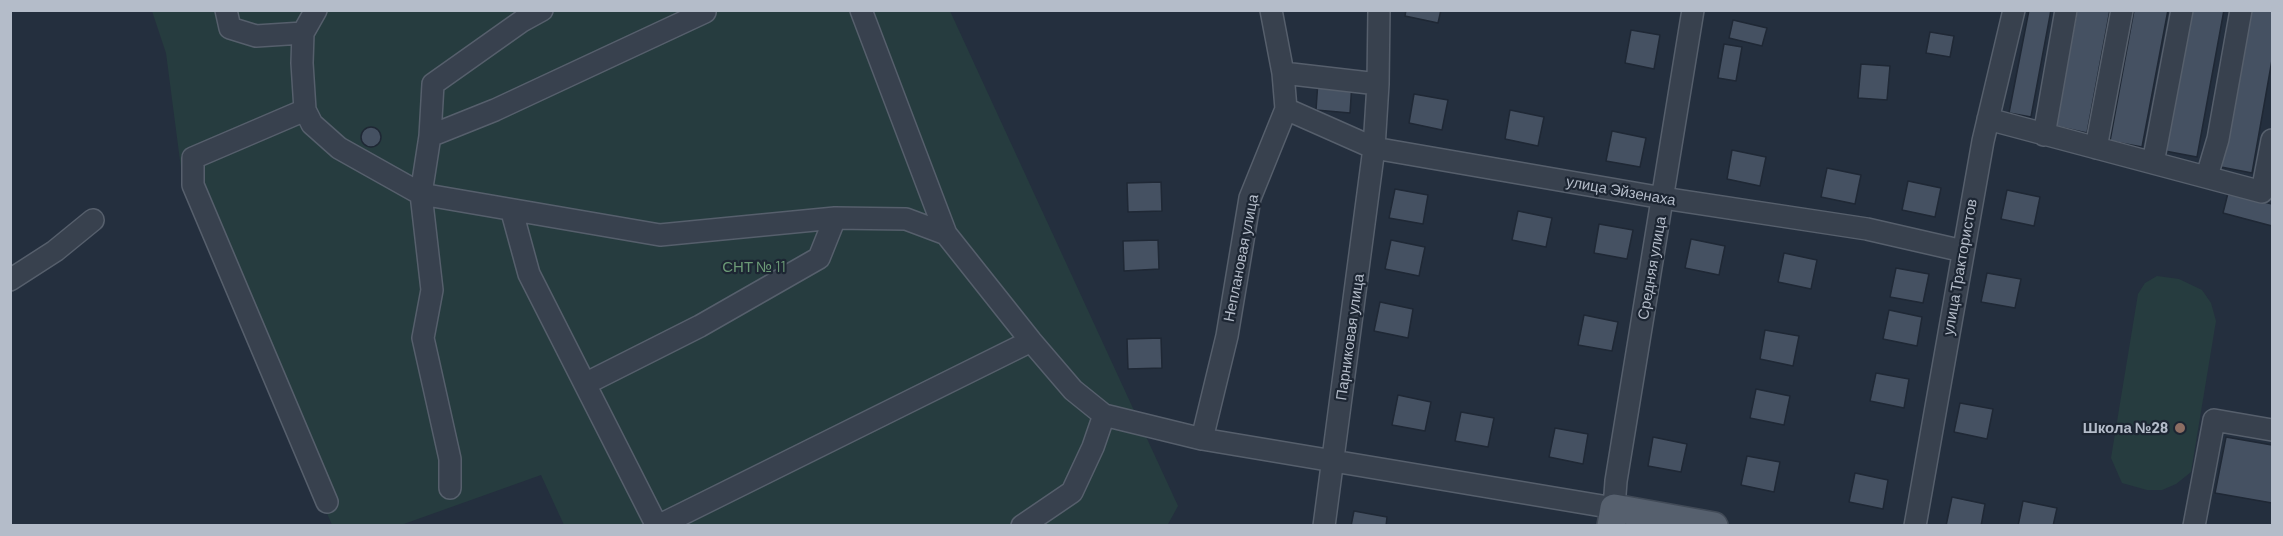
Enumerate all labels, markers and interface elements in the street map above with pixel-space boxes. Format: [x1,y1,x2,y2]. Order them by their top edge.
street label: улица Эйзенаха [1565,173,1677,209]
street label: Неплановая улица [1220,193,1262,323]
street label: улица Трактористов [1939,197,1981,337]
street label: Средняя улица [1634,215,1670,321]
park label: СНТ № 11 [722,258,786,276]
street label: Парниковая улица [1332,273,1368,401]
place label: Школа №28 [2083,419,2168,437]
marker: Школа №28 [2173,421,2187,435]

